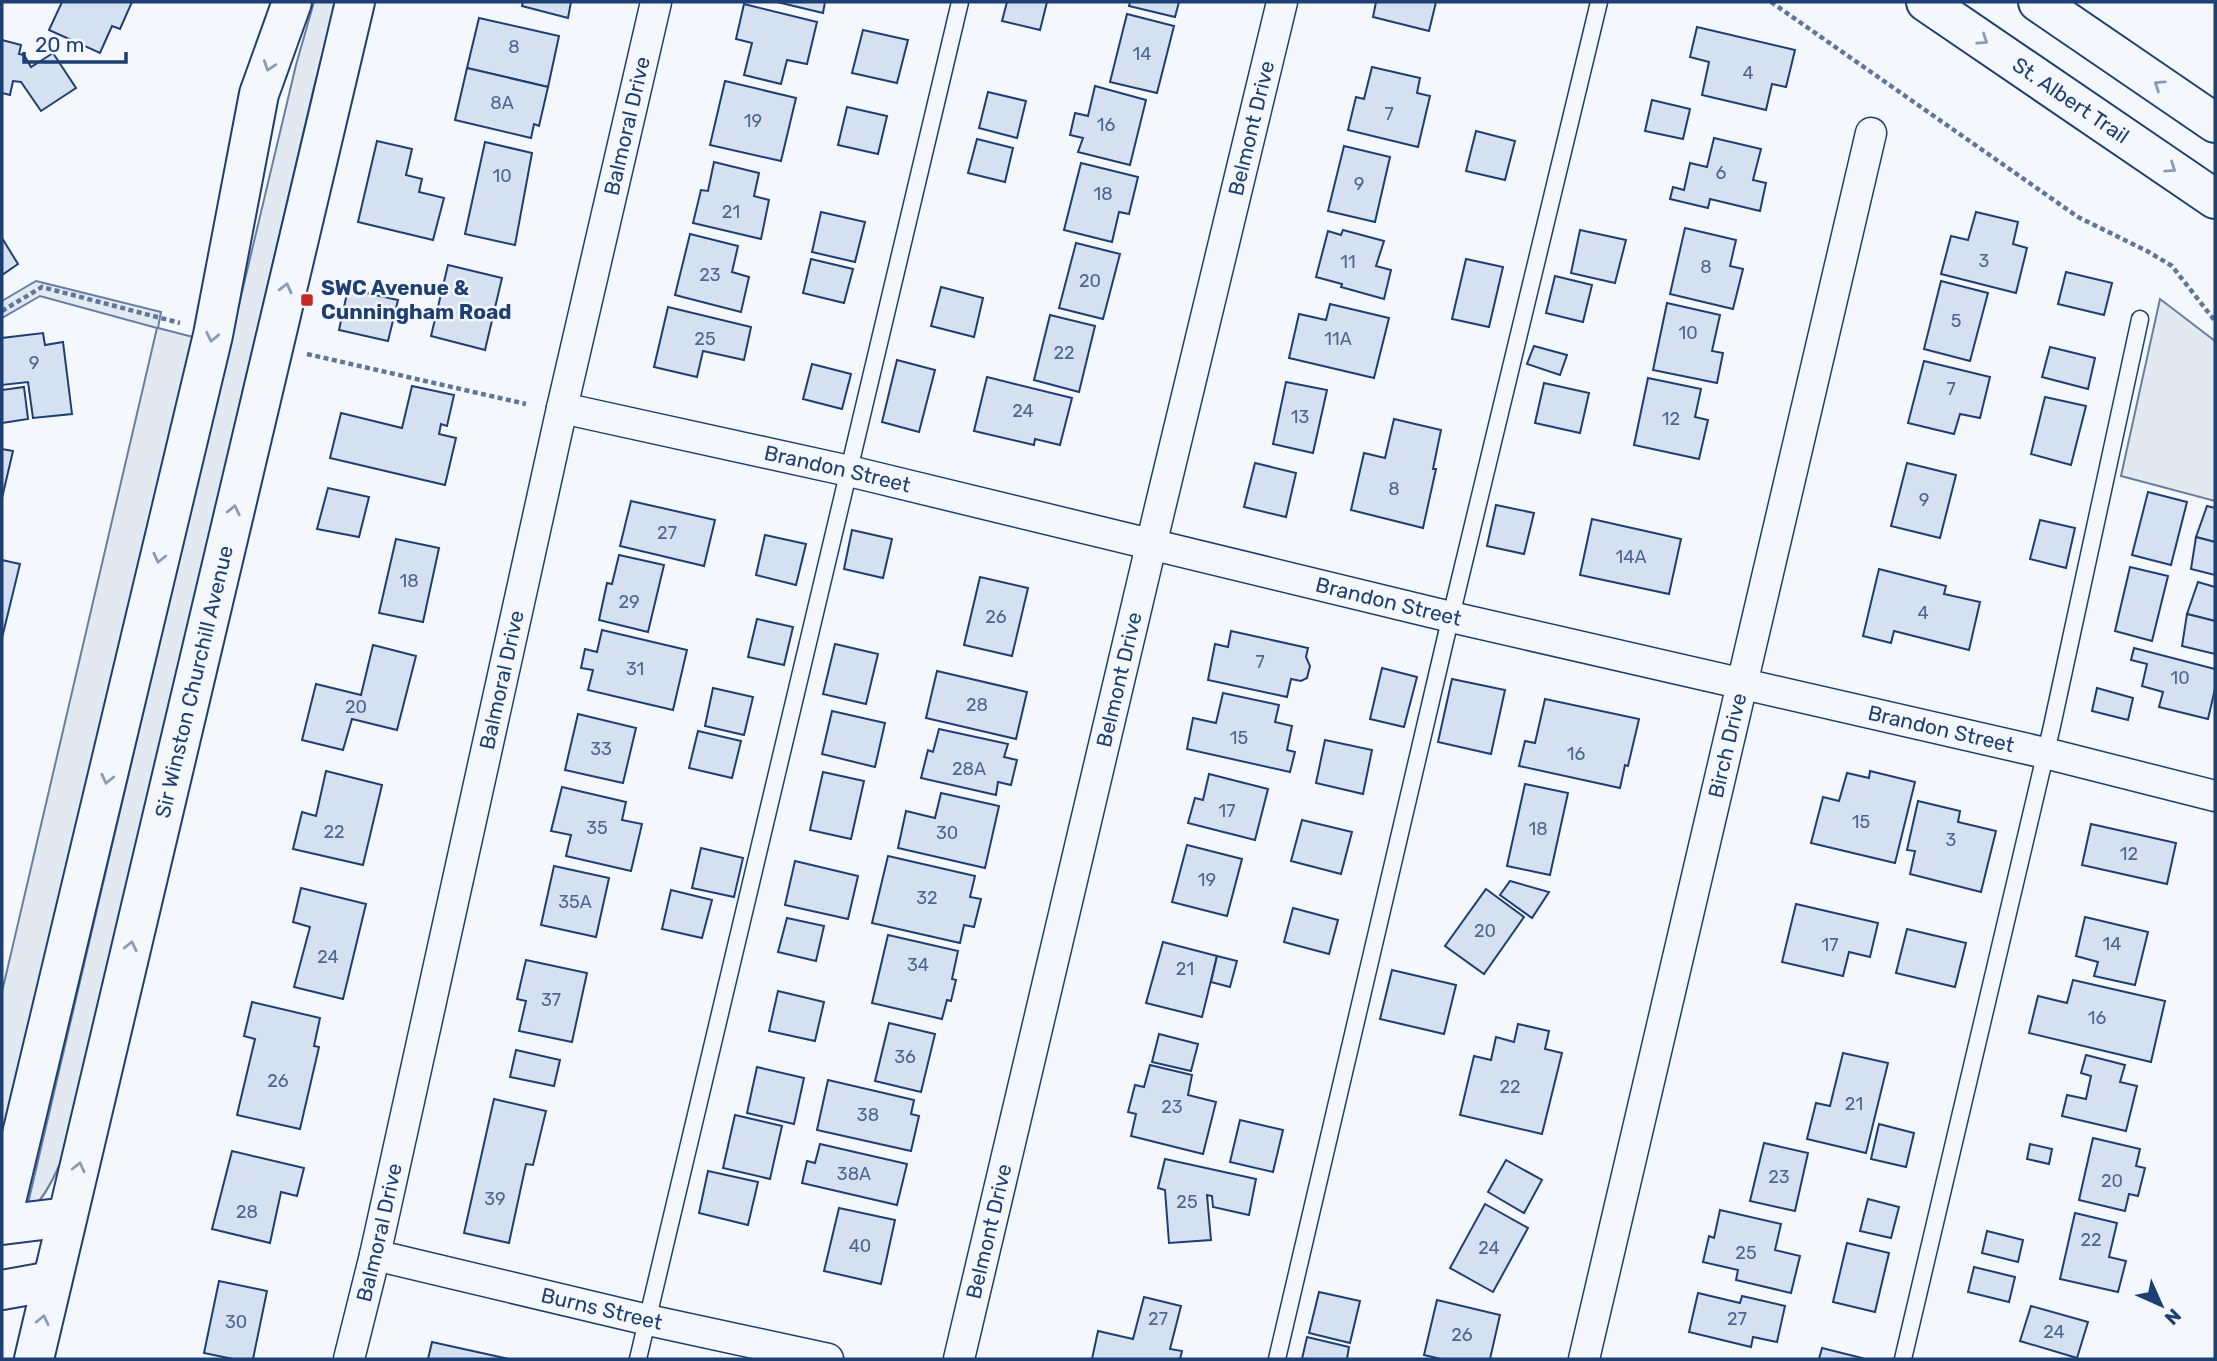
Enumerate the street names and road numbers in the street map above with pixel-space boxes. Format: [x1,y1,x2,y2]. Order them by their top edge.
street label: St. Albert Trail [2008,52,2134,149]
street label: Balmoral Drive [599,54,655,198]
street label: Belmont Drive [1223,58,1279,198]
street label: Brandon Street [762,440,913,497]
street label: Sir Winston Churchill Avenue [149,543,238,820]
street label: Brandon Street [1313,572,1464,631]
street label: Balmoral Drive [474,608,529,752]
street label: Belmont Drive [1091,609,1147,750]
street label: Birch Drive [1703,691,1751,800]
street label: Brandon Street [1866,700,2017,758]
street label: Balmoral Drive [351,1161,407,1305]
street label: Belmont Drive [961,1161,1017,1301]
street label: Burns Street [539,1282,665,1335]

